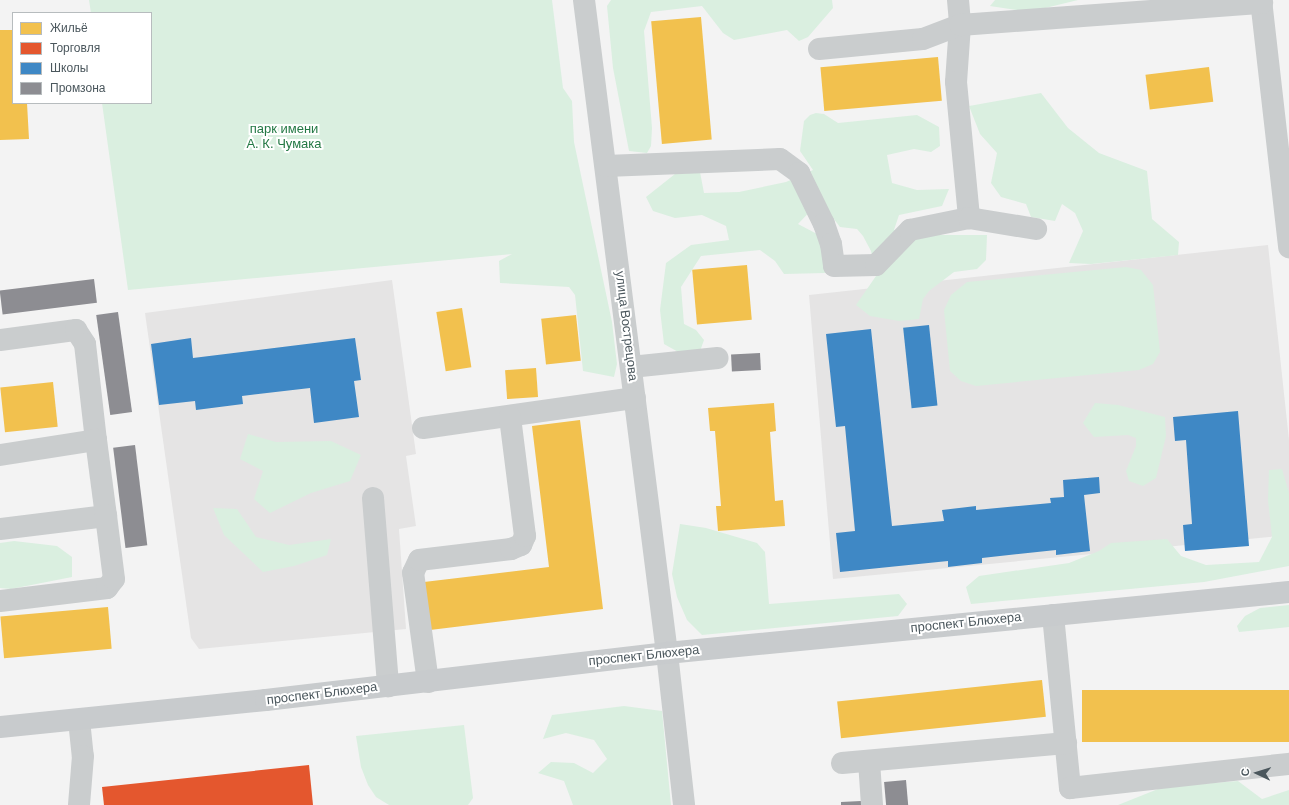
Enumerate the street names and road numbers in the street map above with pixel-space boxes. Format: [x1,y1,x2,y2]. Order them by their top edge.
street label: улица Вострецова [612,270,640,382]
street label: проспект Блюхера [910,609,1022,637]
street label: проспект Блюхера [588,642,700,670]
street label: проспект Блюхера [266,679,378,709]

